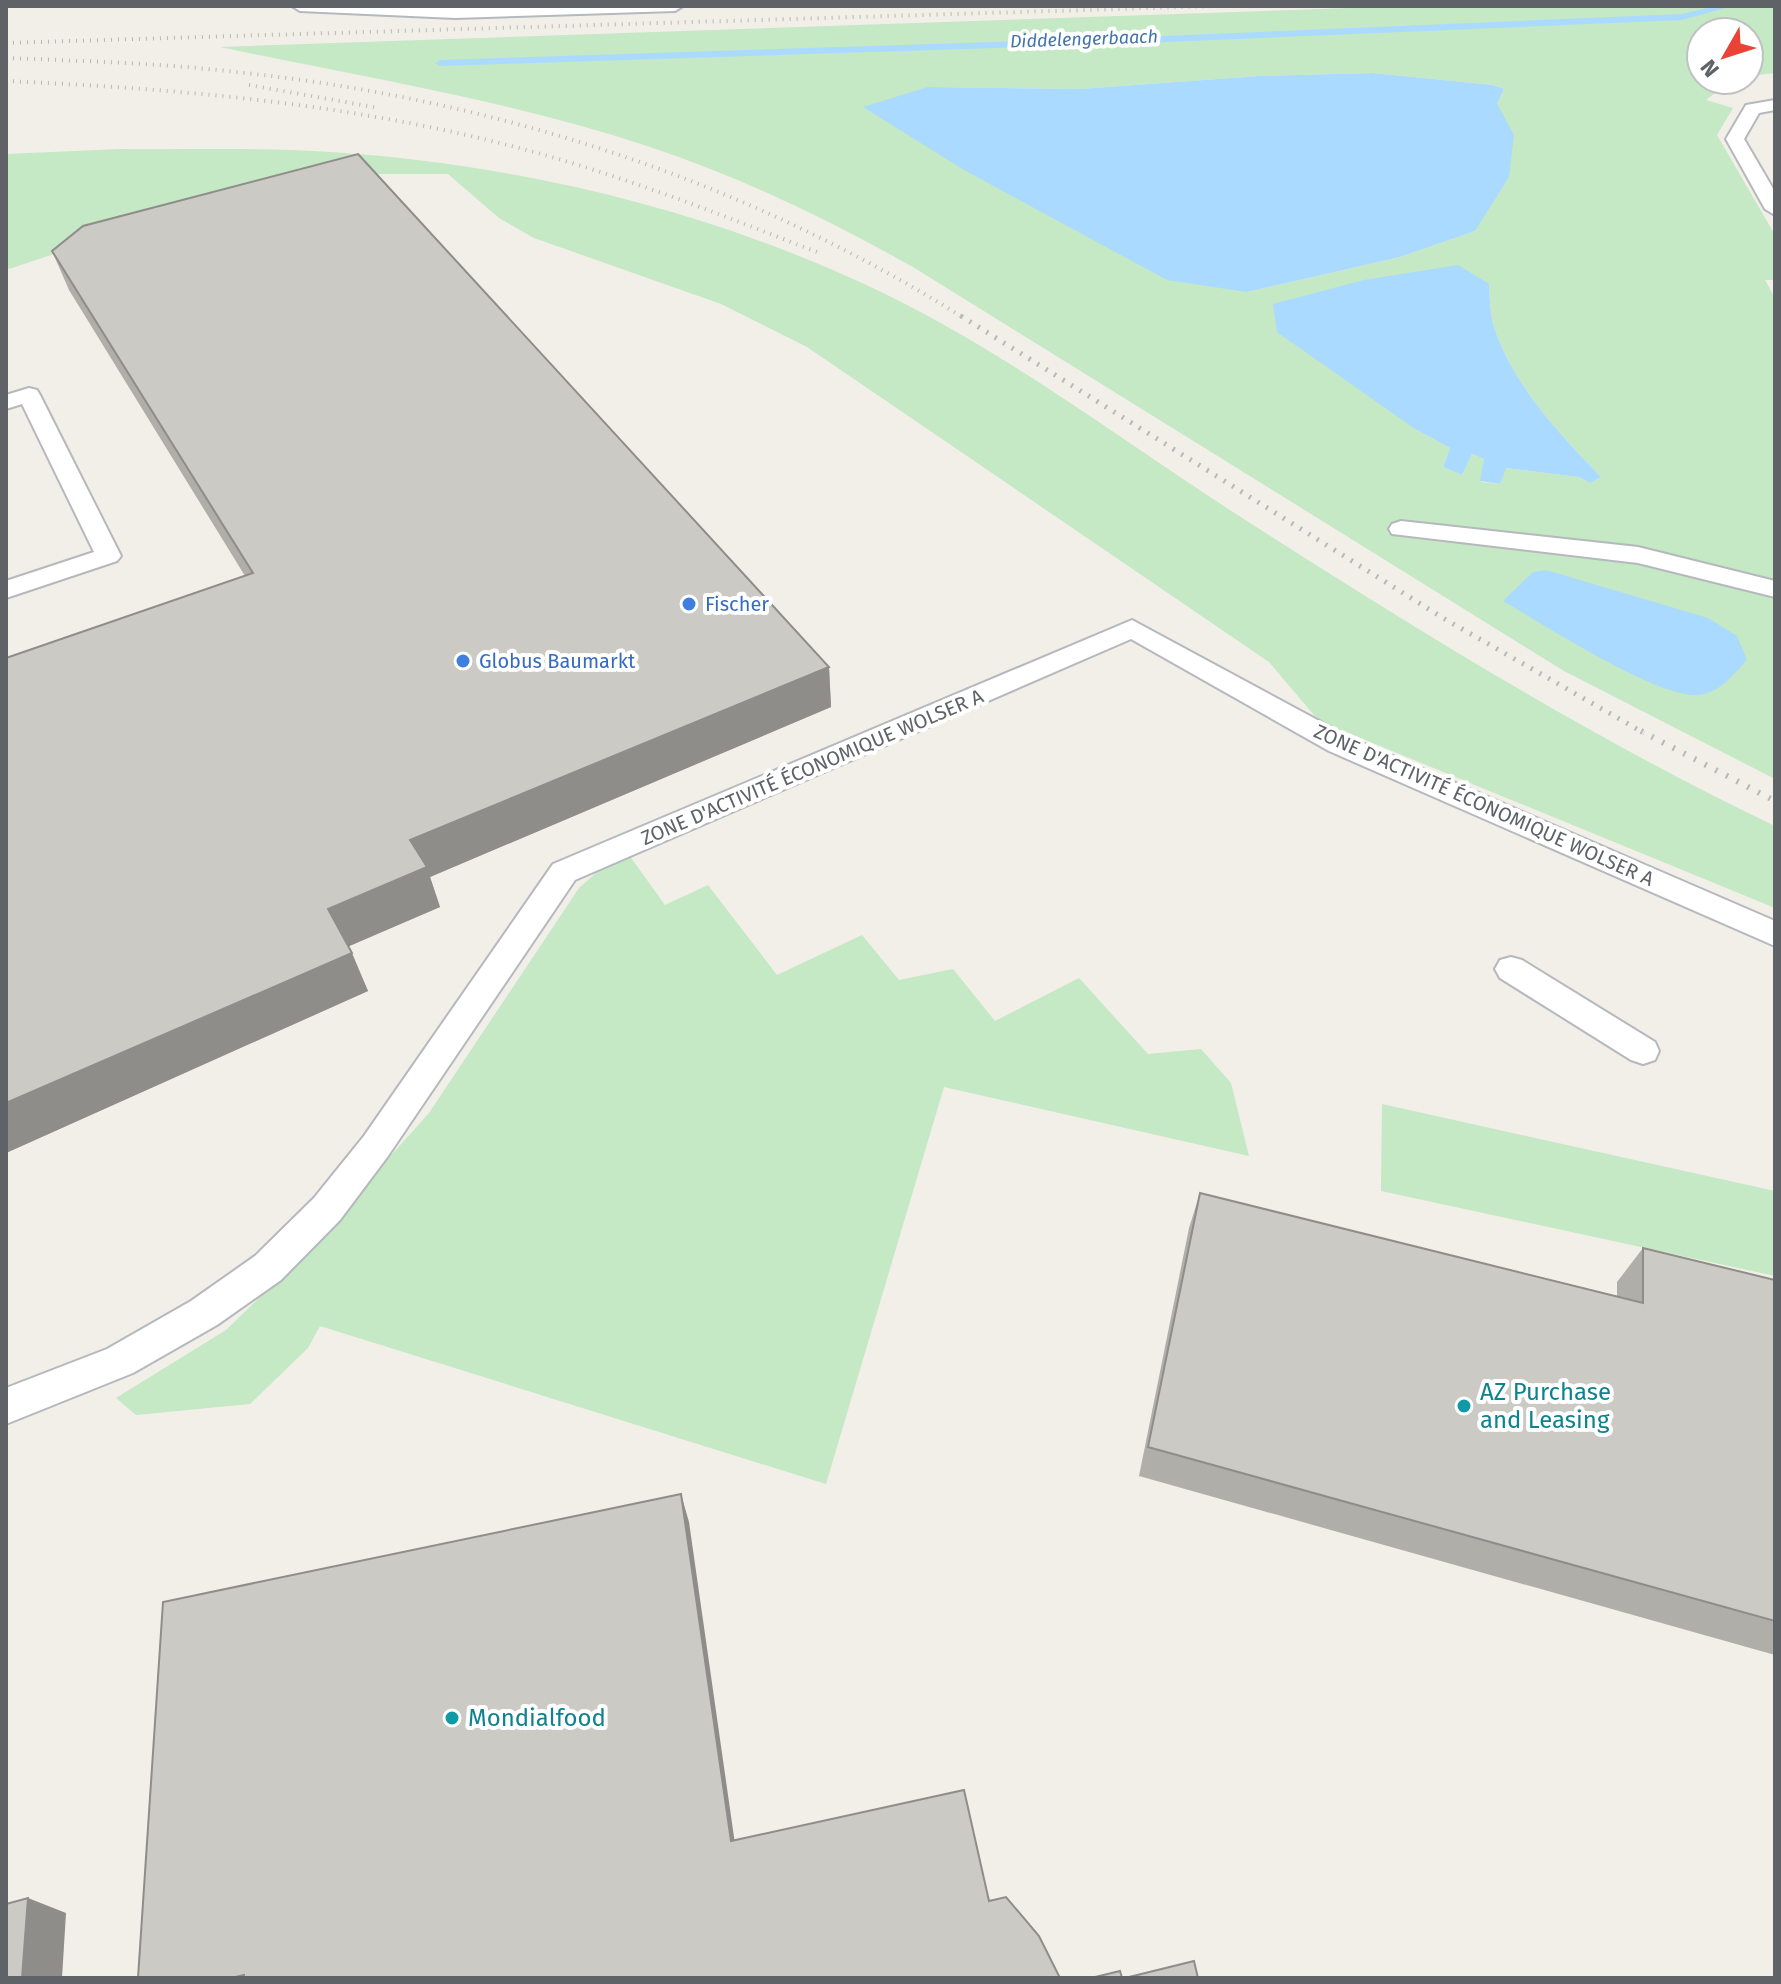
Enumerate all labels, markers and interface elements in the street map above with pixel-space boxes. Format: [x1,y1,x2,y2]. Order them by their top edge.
north arrow [1685,16,1765,96]
water label: Diddelengerbaach [1010,25,1158,53]
text: N [1695,54,1725,82]
place label: Fischer [705,592,769,616]
marker: Fischer [680,595,698,613]
place label: Globus Baumarkt [479,649,636,673]
marker: Globus Baumarkt [454,652,472,670]
street label: ZONE D'ACTIVITÉ ÉCONOMIQUE WOLSER A [637,684,987,850]
street label: ZONE D'ACTIVITÉ ÉCONOMIQUE WOLSER A [1310,719,1658,891]
place label: AZ Purchase and Leasing [1480,1378,1611,1434]
marker: AZ Purchase and Leasing [1455,1397,1473,1415]
place label: Mondialfood [468,1704,606,1732]
marker: Mondialfood [443,1709,461,1727]

